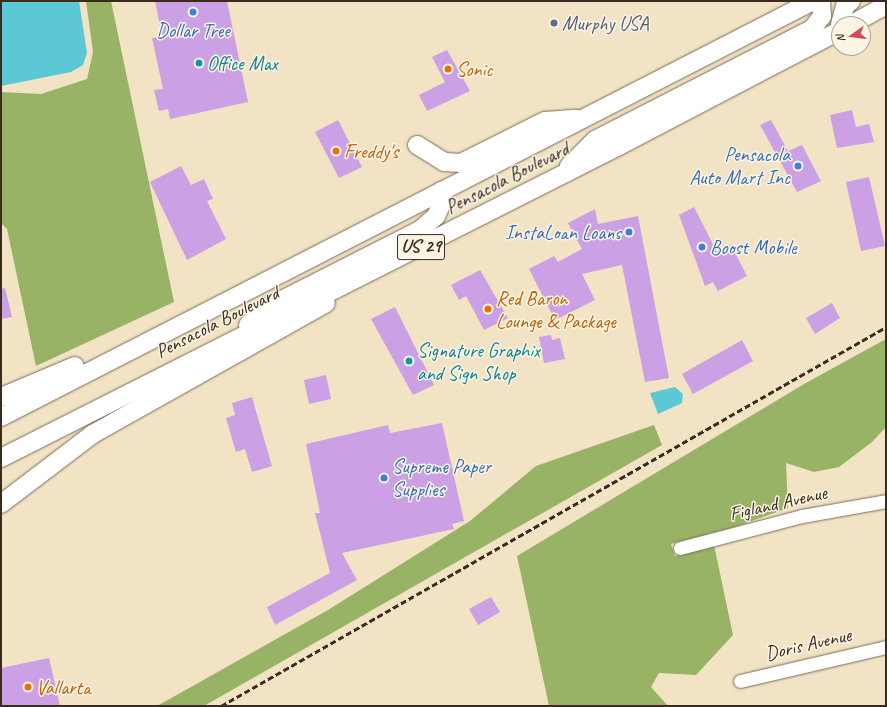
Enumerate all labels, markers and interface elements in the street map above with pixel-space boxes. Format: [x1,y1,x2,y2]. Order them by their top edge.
marker: Dollar Tree [188,7,198,17]
place label: Murphy USA [562,11,648,35]
north arrow [831,16,871,56]
place label: Dollar Tree [156,18,230,42]
marker: Murphy USA [549,18,559,28]
text: N [833,34,848,44]
place label: Office Max [207,51,278,75]
place label: Sonic [456,57,492,81]
marker: Office Max [194,58,204,68]
marker: Sonic [443,64,453,74]
street label: Pensacola Boulevard [441,136,573,220]
place label: Freddy's [344,139,398,163]
place label: Pensacola Auto Mart Inc [689,142,790,189]
marker: Freddy's [331,146,341,156]
marker: Pensacola Auto Mart Inc [793,161,803,171]
place label: InstaLoan Loans [505,220,621,244]
marker: InstaLoan Loans [624,227,634,237]
road number: US 29 [396,230,446,264]
place label: Boost Mobile [710,235,797,259]
marker: Boost Mobile [697,242,707,252]
street label: Pensacola Boulevard [151,280,283,364]
place label: Red Baron Lounge & Package [496,286,616,333]
marker: Red Baron Lounge & Package [483,304,493,314]
place label: Signature Graphix and Sign Shop [417,338,540,385]
marker: Signature Graphix and Sign Shop [404,356,414,366]
place label: Supreme Paper Supplies [392,454,491,501]
marker: Supreme Paper Supplies [379,473,389,483]
street label: Figland Avenue [727,480,829,526]
street label: Doris Avenue [763,622,853,666]
place label: Vallarta [36,675,90,699]
marker: Vallarta [23,682,33,692]

